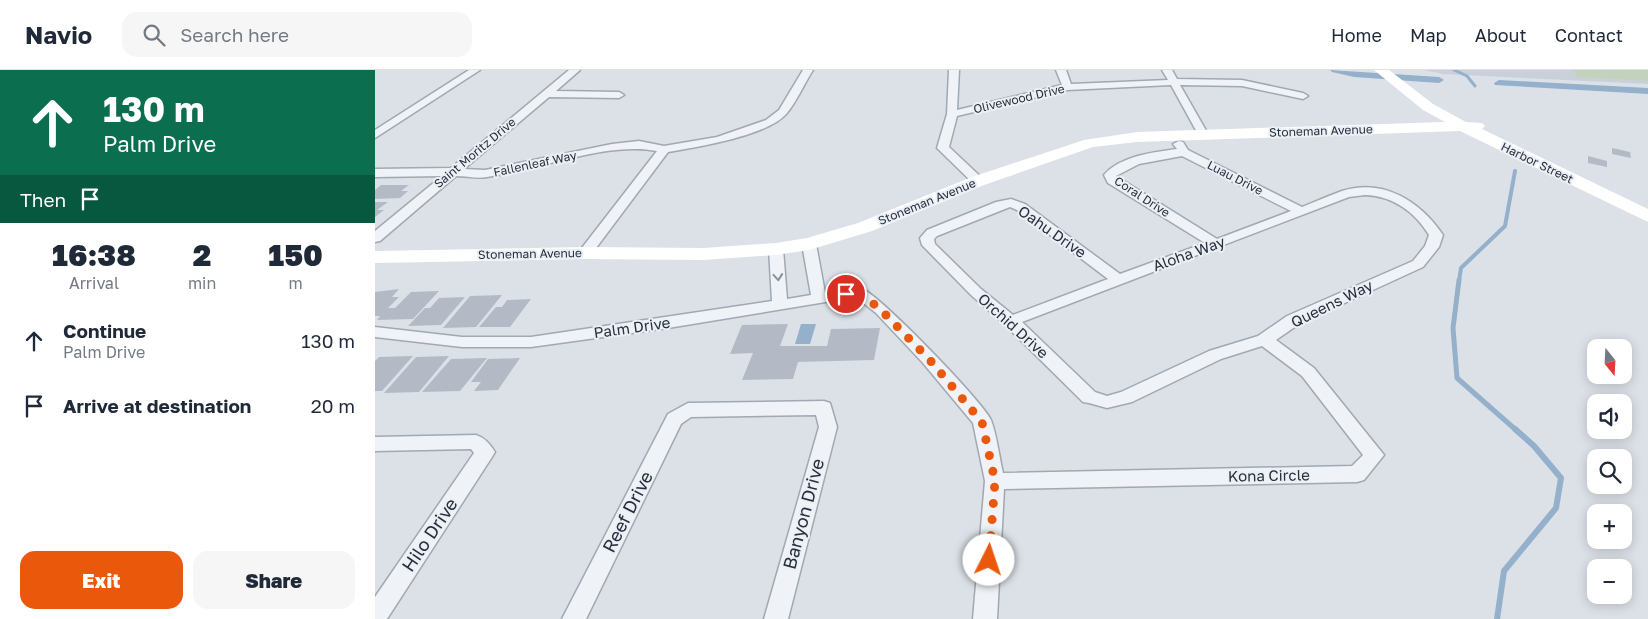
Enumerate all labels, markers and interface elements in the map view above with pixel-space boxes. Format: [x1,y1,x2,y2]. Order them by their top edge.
search box [122,12,472,57]
text: Navio [25,20,92,49]
icon: search [140,21,168,49]
text: Search here [180,23,289,46]
text: Home [1331,24,1382,46]
text: Map [1410,24,1447,46]
text: About [1475,24,1527,46]
text: Contact [1555,24,1623,46]
street label: Olivewood Drive [972,81,1066,116]
text: 130 m [103,88,205,130]
icon: ahead [20,90,85,155]
street label: Saint Moritz Drive [431,114,519,191]
street label: Stoneman Avenue [1269,121,1373,140]
text: Palm Drive [103,130,216,157]
street label: Harbor Street [1499,139,1576,187]
street label: Fallenleaf Way [492,147,578,180]
street label: Luau Drive [1205,157,1266,198]
street label: Coral Drive [1112,173,1173,220]
street label: Stoneman Avenue [876,175,978,228]
icon: arrive [76,185,104,213]
text: Then [20,188,66,211]
street label: Oahu Drive [1015,201,1090,261]
street label: Aloha Way [1150,232,1228,274]
text: 16:38 [52,237,136,273]
text: 2 [193,237,211,273]
text: 150 [268,237,323,273]
street label: Stoneman Avenue [478,245,582,262]
text: Arrival [69,273,119,293]
text: min [188,273,216,293]
text: m [289,273,303,293]
one-way arrow [772,273,783,281]
pin [825,273,867,315]
street label: Queens Way [1288,275,1376,331]
icon: arrive [832,280,860,308]
street label: Orchid Drive [975,289,1053,362]
street label: Palm Drive [592,313,672,341]
text: Continue [63,319,146,342]
icon: ahead [20,327,48,355]
text: 130 m [301,329,355,352]
north arrow [1587,339,1633,384]
map controls [1587,339,1632,604]
text: Palm Drive [63,342,145,362]
icon: arrive [20,392,48,420]
text: Arrive at destination [63,394,251,417]
text: 20 m [311,394,355,417]
button: sound [1587,394,1632,439]
button: search [1587,449,1632,494]
street label: Banyon Drive [778,456,828,571]
street label: Kona Circle [1228,465,1310,485]
street label: Reef Drive [597,467,657,556]
street label: Hilo Drive [397,493,462,575]
button: + [1587,504,1632,549]
position arrow [962,533,1014,585]
button: Exit [20,551,183,609]
button: Share [193,551,355,609]
button: − [1587,559,1632,604]

